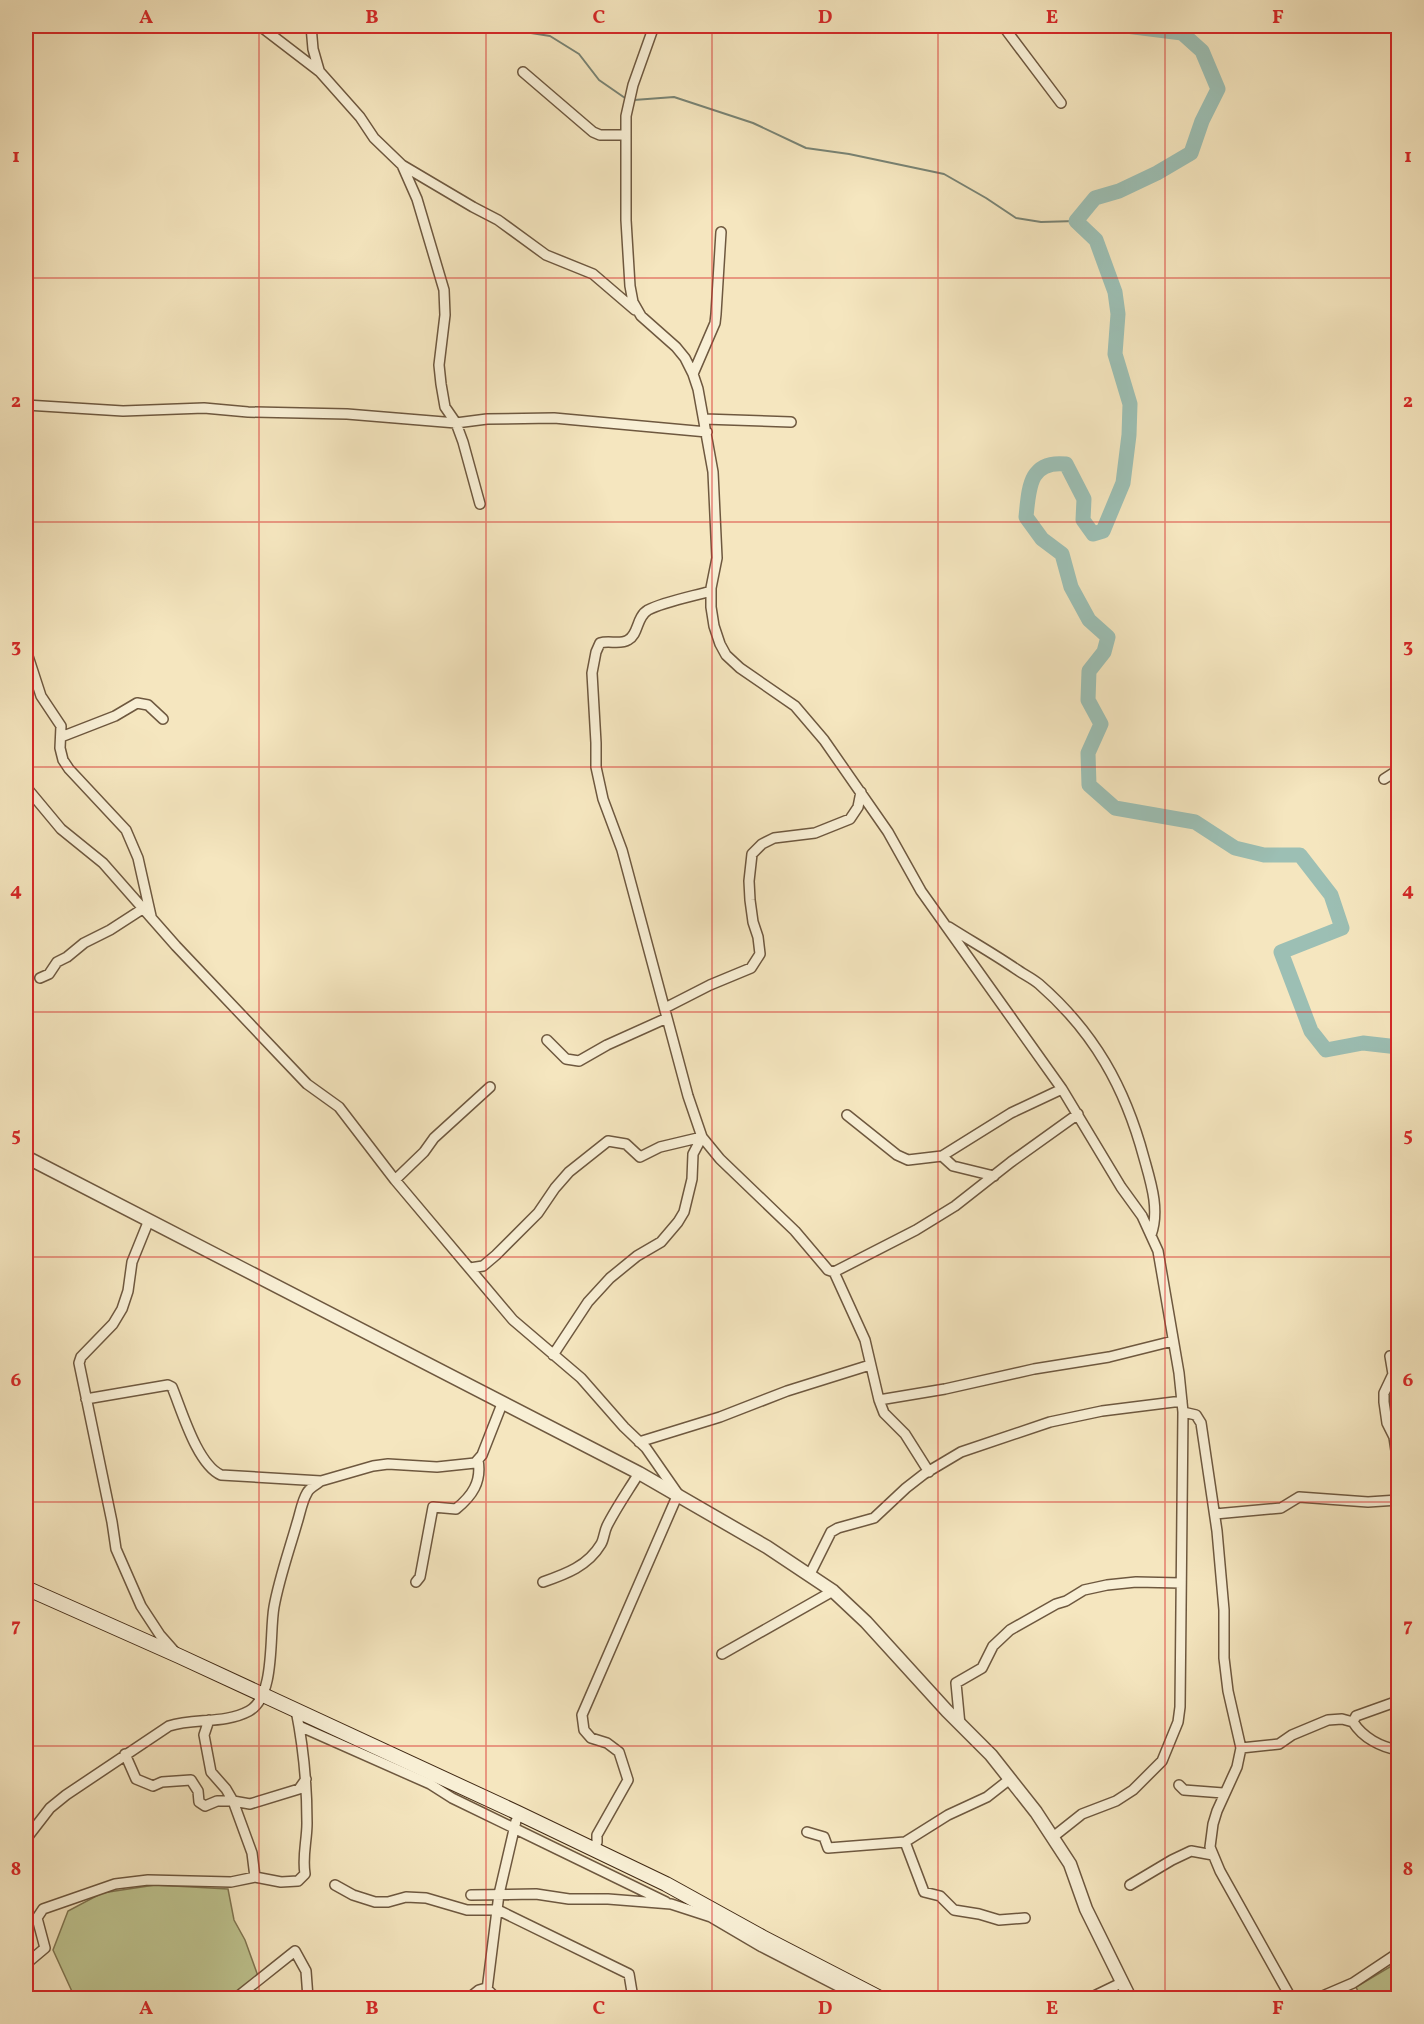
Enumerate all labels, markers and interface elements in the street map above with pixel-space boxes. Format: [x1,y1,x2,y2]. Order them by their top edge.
text: A [139,4,153,32]
text: B [365,4,379,32]
text: C [593,4,606,32]
text: D [818,4,832,32]
text: E [1046,4,1058,32]
text: F [1272,4,1284,32]
text: 1 [12,143,20,171]
text: 1 [1404,143,1412,171]
text: 2 [11,388,21,416]
text: 2 [1403,388,1413,416]
text: 3 [11,633,21,661]
text: 3 [1403,633,1413,661]
text: 4 [10,877,22,905]
text: 4 [1402,877,1414,905]
text: 5 [11,1122,21,1150]
text: 5 [1403,1122,1413,1150]
text: 6 [11,1367,22,1395]
text: 6 [1403,1367,1414,1395]
text: 7 [11,1612,21,1640]
text: 7 [1403,1612,1413,1640]
text: 8 [11,1856,21,1884]
text: 8 [1403,1856,1413,1884]
text: A [139,1995,153,2023]
text: B [365,1995,379,2023]
text: C [593,1995,606,2023]
text: D [818,1995,832,2023]
text: E [1046,1995,1058,2023]
text: F [1272,1995,1284,2023]

